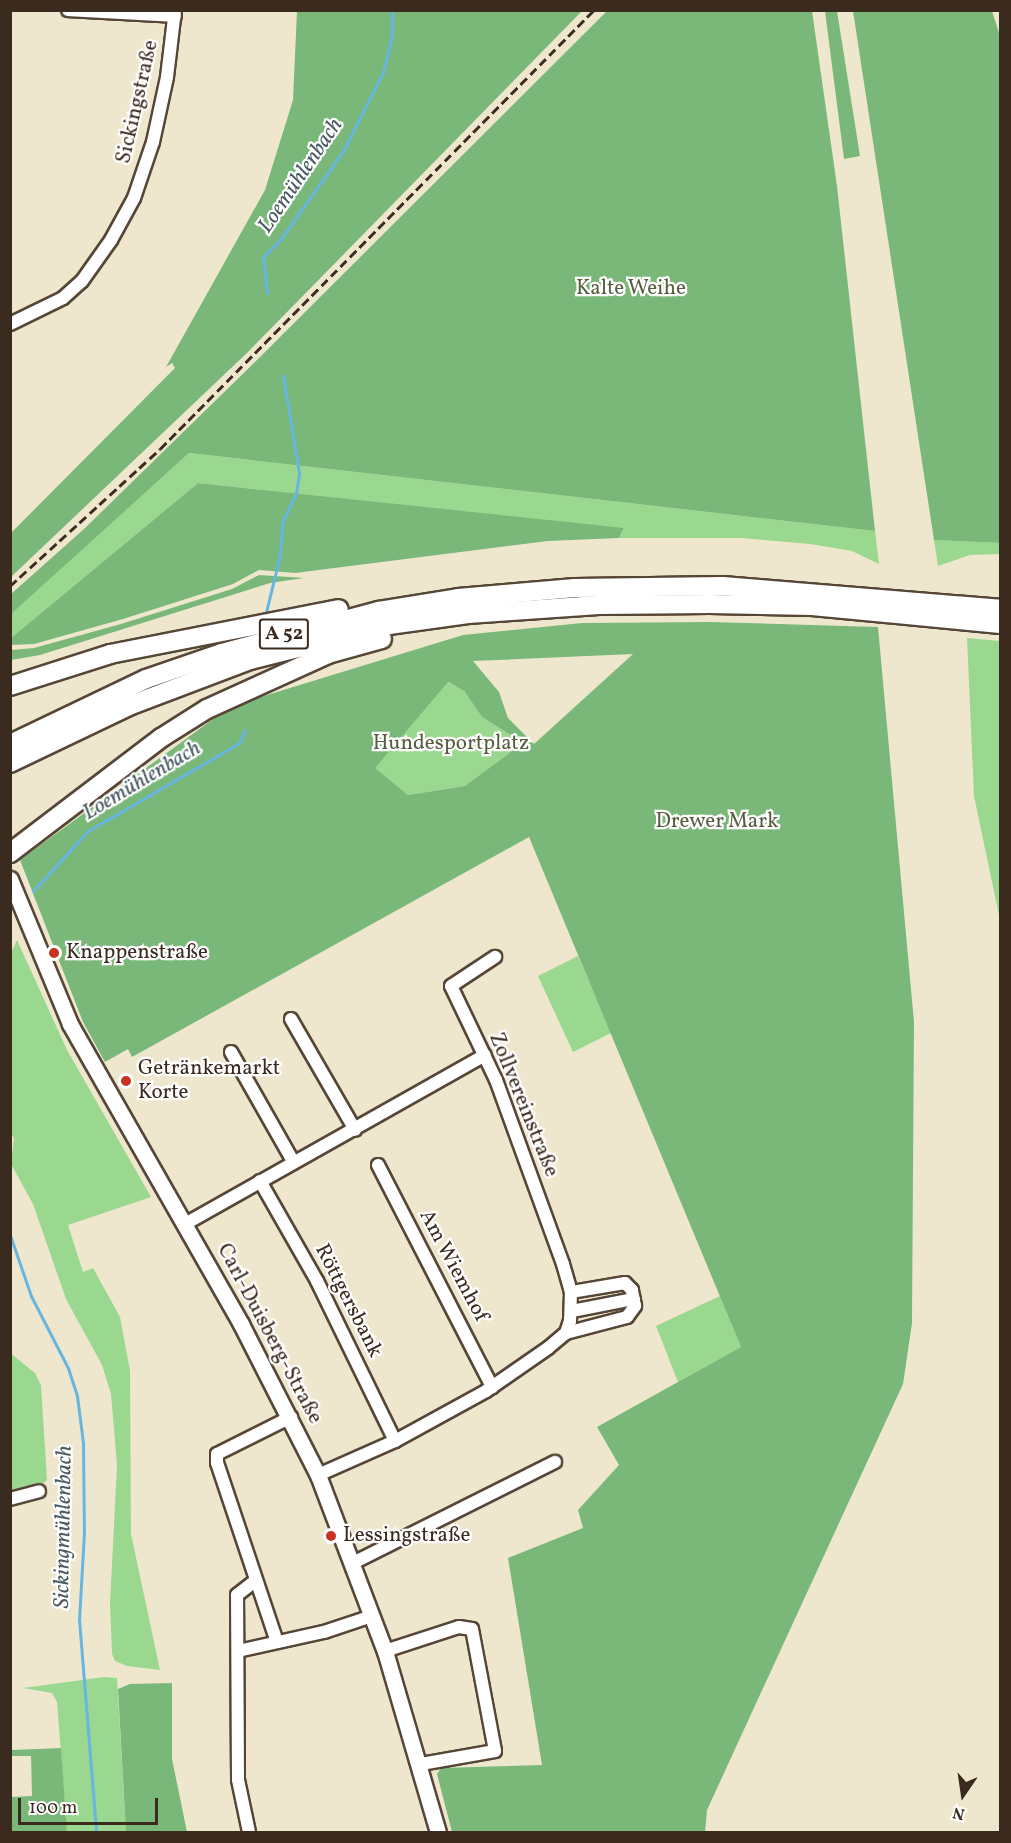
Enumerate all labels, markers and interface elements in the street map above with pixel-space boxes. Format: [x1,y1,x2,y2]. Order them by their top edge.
street label: Sickingstraße [112,38,164,166]
water label: Loemühlenbach [253,114,349,238]
park label: Kalte Weihe [576,276,686,302]
road number: A 52 [258,617,310,651]
park label: Hundesportplatz [373,731,529,757]
water label: Loemühlenbach [78,735,206,827]
park label: Drewer Mark [655,809,779,835]
place label: Knappenstraße [66,940,208,966]
marker: Knappenstraße [47,946,61,960]
street label: Zollvereinstraße [483,1029,563,1181]
place label: Getränkemarkt Korte [138,1056,280,1106]
marker: Getränkemarkt Korte [119,1074,133,1088]
street label: Am Wiemhof [413,1205,493,1327]
street label: Carl-Duisberg-Straße [211,1240,327,1428]
street label: Röttgersbank [309,1240,387,1362]
water label: Sickingmühlenbach [49,1445,79,1609]
place label: Lessingstraße [343,1523,470,1549]
marker: Lessingstraße [324,1529,338,1543]
north arrow [933,1765,993,1825]
scale bar [21,1786,160,1824]
text: 100 m [29,1796,78,1821]
text: N [951,1801,967,1825]

